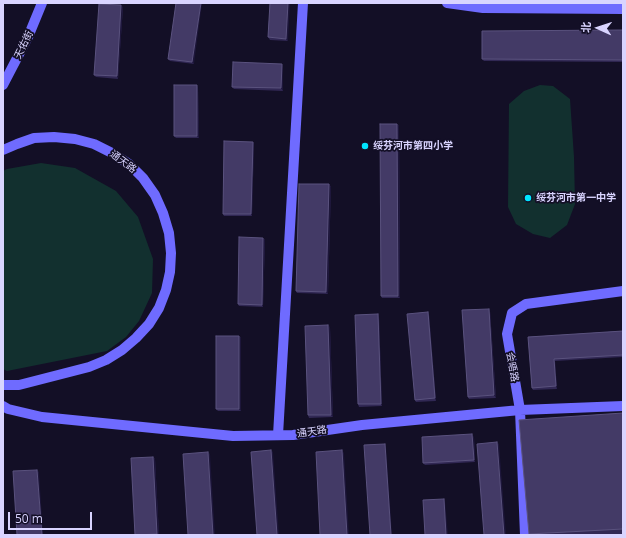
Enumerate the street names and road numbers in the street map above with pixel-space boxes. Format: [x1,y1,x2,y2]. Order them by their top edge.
street label: 天佑街 [12,29,36,61]
street label: 通天路 [107,148,139,176]
street label: 会晤路 [503,351,521,383]
street label: 通天路 [296,424,328,440]

